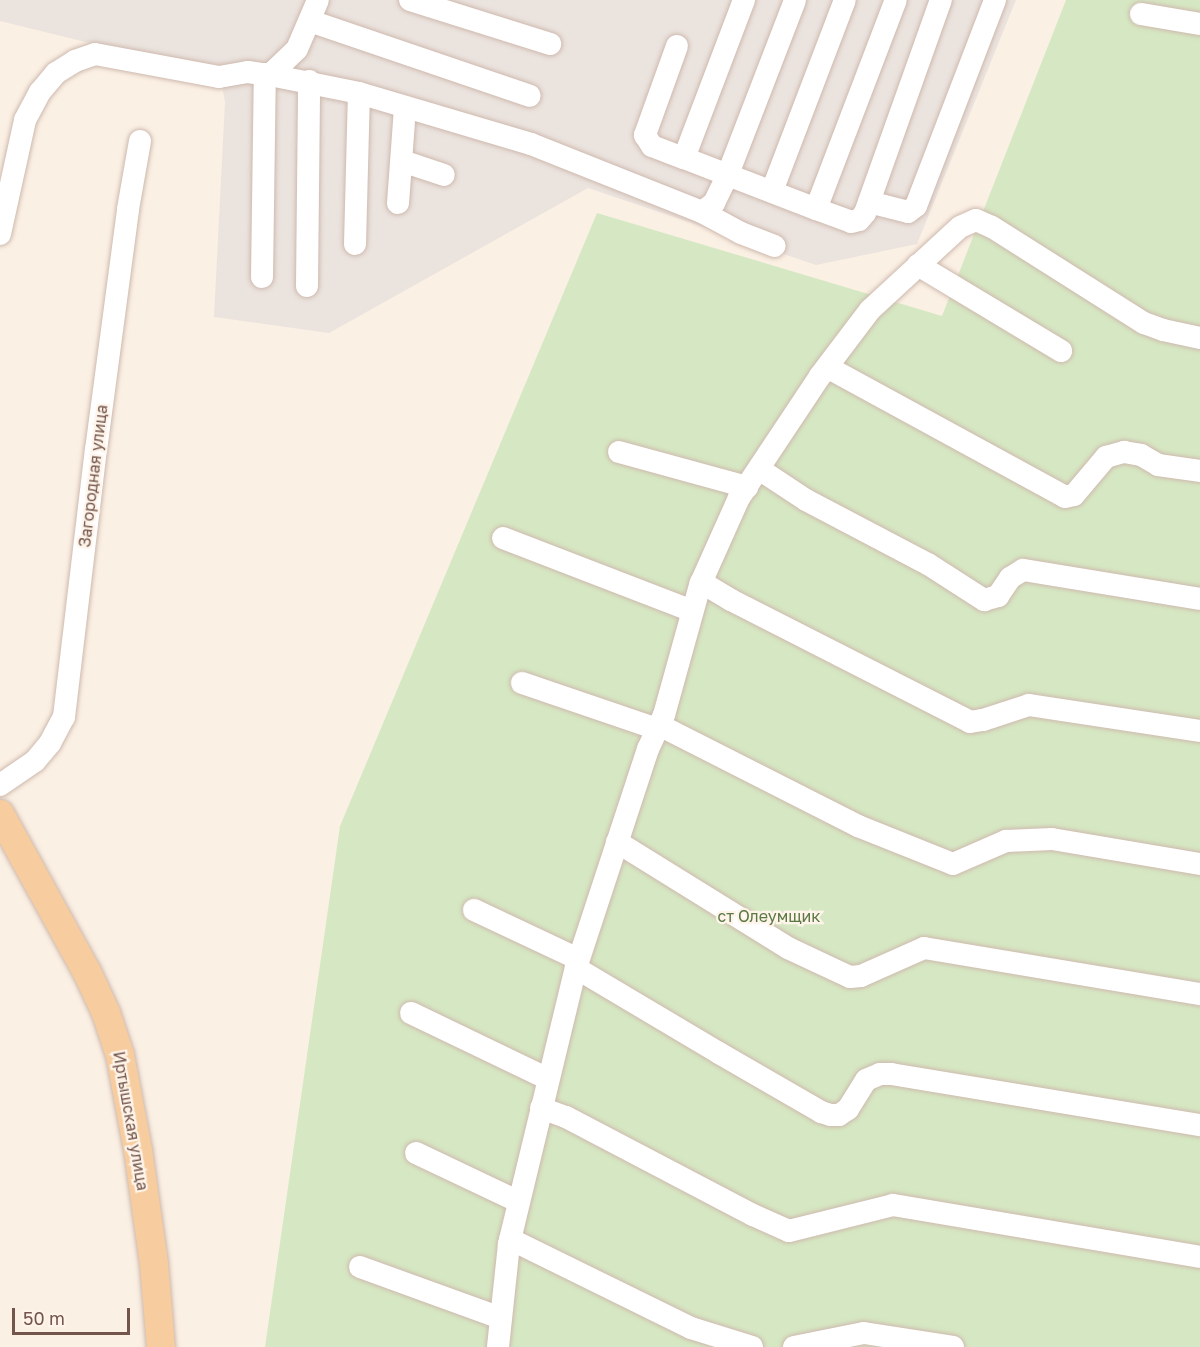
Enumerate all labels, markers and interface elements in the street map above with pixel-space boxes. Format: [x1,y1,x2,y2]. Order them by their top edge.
street label: Загородная улица [75,403,111,549]
park label: ст Олеумщик [717,906,821,926]
street label: Иртышская улица [109,1050,153,1192]
scale bar [15,1296,134,1334]
text: 50 m [23,1307,65,1329]

